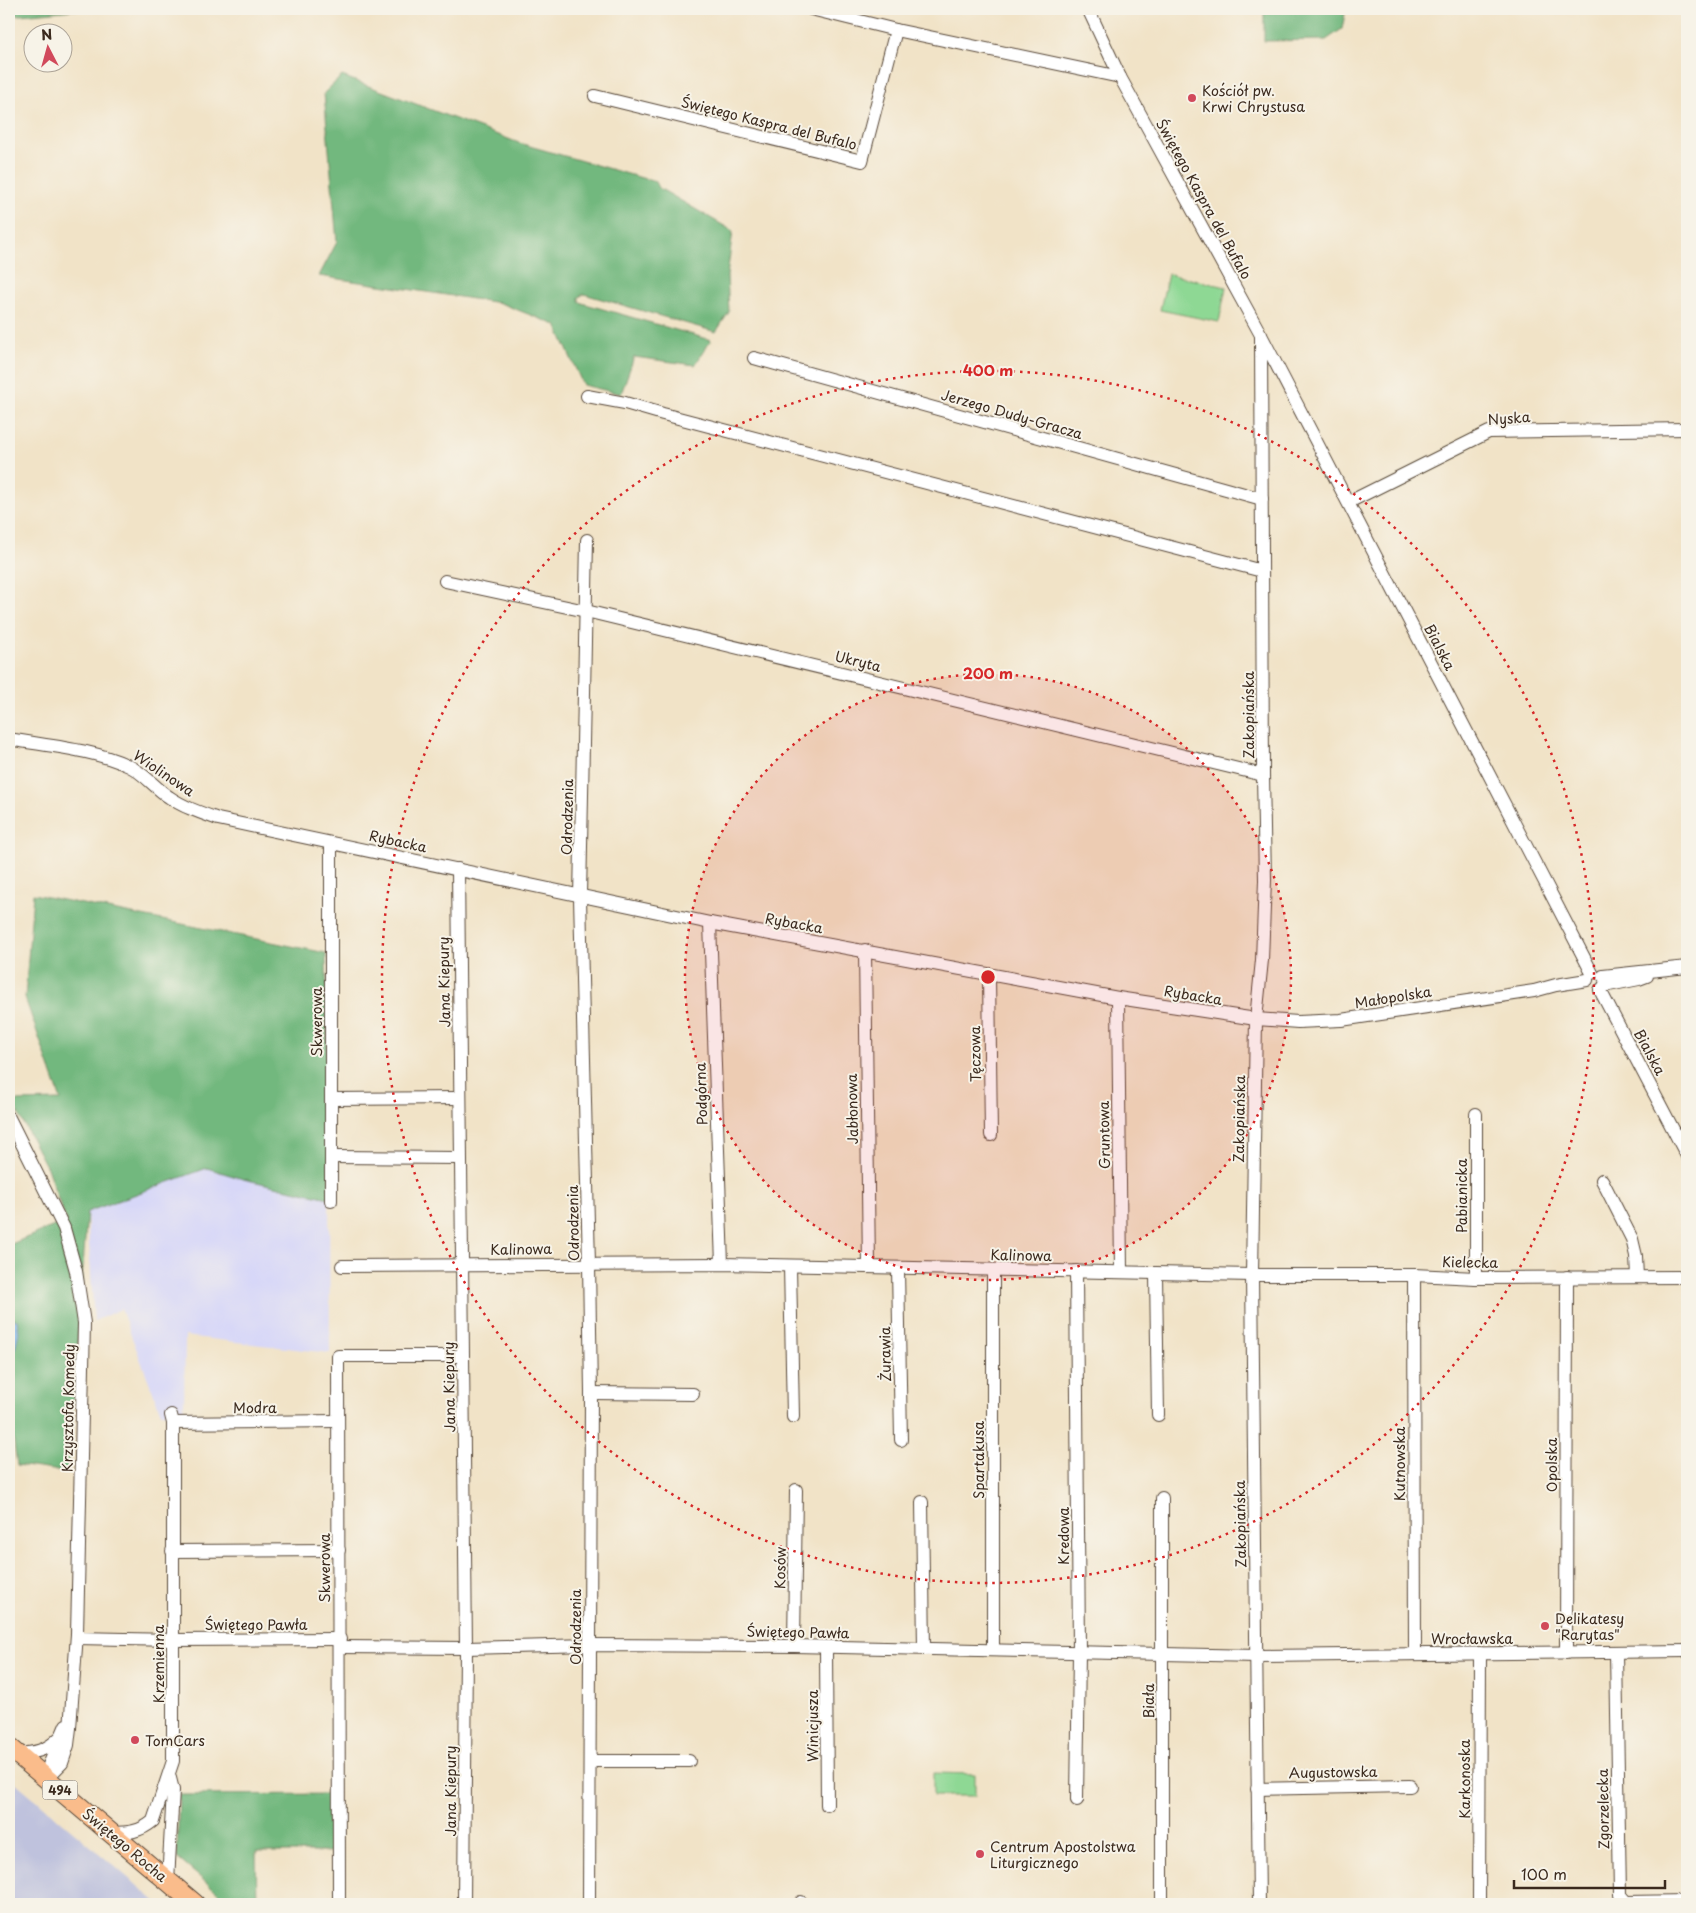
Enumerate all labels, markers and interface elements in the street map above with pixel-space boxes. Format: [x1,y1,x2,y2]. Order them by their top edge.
north arrow [22,22,72,72]
text: N [40,24,53,46]
place label: Kościół pw. Krwi Chrystusa [1202,80,1305,117]
street label: Świętego Kaspra del Bufalo [679,91,859,155]
marker: Kościół pw. Krwi Chrystusa [1186,92,1198,104]
street label: Świętego Kaspra del Bufalo [1151,115,1257,283]
text: 400 m [963,358,1013,381]
street label: Jerzego Dudy-Gracza [939,384,1085,444]
street label: Nyska [1487,406,1531,430]
street label: Bialska [1419,620,1461,674]
street label: Ukryta [833,645,884,677]
text: 200 m [963,661,1013,684]
street label: Zakopiańska [1238,671,1259,759]
street label: Wiolinowa [129,745,199,801]
street label: Odrodzenia [556,778,578,855]
street label: Rybacka [367,825,429,857]
street label: Rybacka [763,908,825,938]
street label: Jana Kiepury [433,936,455,1028]
centre of rings [979,968,997,986]
street label: Rybacka [1163,980,1224,1010]
street label: Małopolska [1353,981,1433,1013]
street label: Skwerowa [306,987,327,1057]
street label: Tęczowa [964,1025,986,1082]
street label: Bialska [1629,1025,1671,1079]
street label: Podgórna [689,1062,713,1126]
street label: Jabłonowa [841,1073,863,1145]
street label: Zakopiańska [1228,1075,1250,1163]
street label: Gruntowa [1093,1100,1115,1169]
street label: Pabianicka [1451,1158,1472,1233]
street label: Odrodzenia [562,1184,584,1261]
street label: Kalinowa [490,1238,552,1260]
street label: Kalinowa [990,1244,1052,1266]
street label: Kielecka [1442,1251,1499,1273]
street label: Żurawia [874,1326,896,1382]
street label: Jana Kiepury [438,1341,460,1433]
street label: Krzysztofa Komedy [56,1344,80,1472]
street label: Modra [233,1397,277,1418]
street label: Spartakusa [968,1421,989,1499]
street label: Kutnowska [1389,1426,1410,1501]
street label: Opolska [1541,1438,1562,1492]
street label: Zakopiańska [1229,1480,1251,1568]
street label: Kredowa [1053,1507,1074,1565]
street label: Skwerowa [314,1533,335,1603]
street label: Kosów [769,1546,791,1589]
street label: Odrodzenia [565,1588,586,1665]
place label: Delikatesy "Rarytas" [1555,1608,1624,1645]
street label: Świętego Pawła [205,1614,308,1635]
marker: Delikatesy "Rarytas" [1539,1620,1551,1632]
street label: Świętego Pawła [746,1621,850,1643]
street label: Krzemienna [148,1624,169,1703]
street label: Wrocławska [1431,1628,1513,1649]
street label: Biała [1138,1683,1159,1719]
street label: Winicjusza [802,1690,823,1762]
place label: TomCars [145,1730,205,1751]
marker: TomCars [129,1734,141,1746]
street label: Karkonoska [1454,1739,1475,1819]
street label: Jana Kiepury [440,1746,461,1836]
street label: Augustowska [1288,1761,1378,1783]
street label: Zgorzelecka [1592,1768,1614,1849]
road number: 494 [42,1780,78,1800]
street label: Świętego Rocha [78,1803,172,1887]
place label: Centrum Apostolstwa Liturgicznego [990,1836,1136,1873]
marker: Centrum Apostolstwa Liturgicznego [974,1848,986,1860]
scale bar [1514,1858,1665,1890]
text: 100 m [1521,1862,1567,1885]

